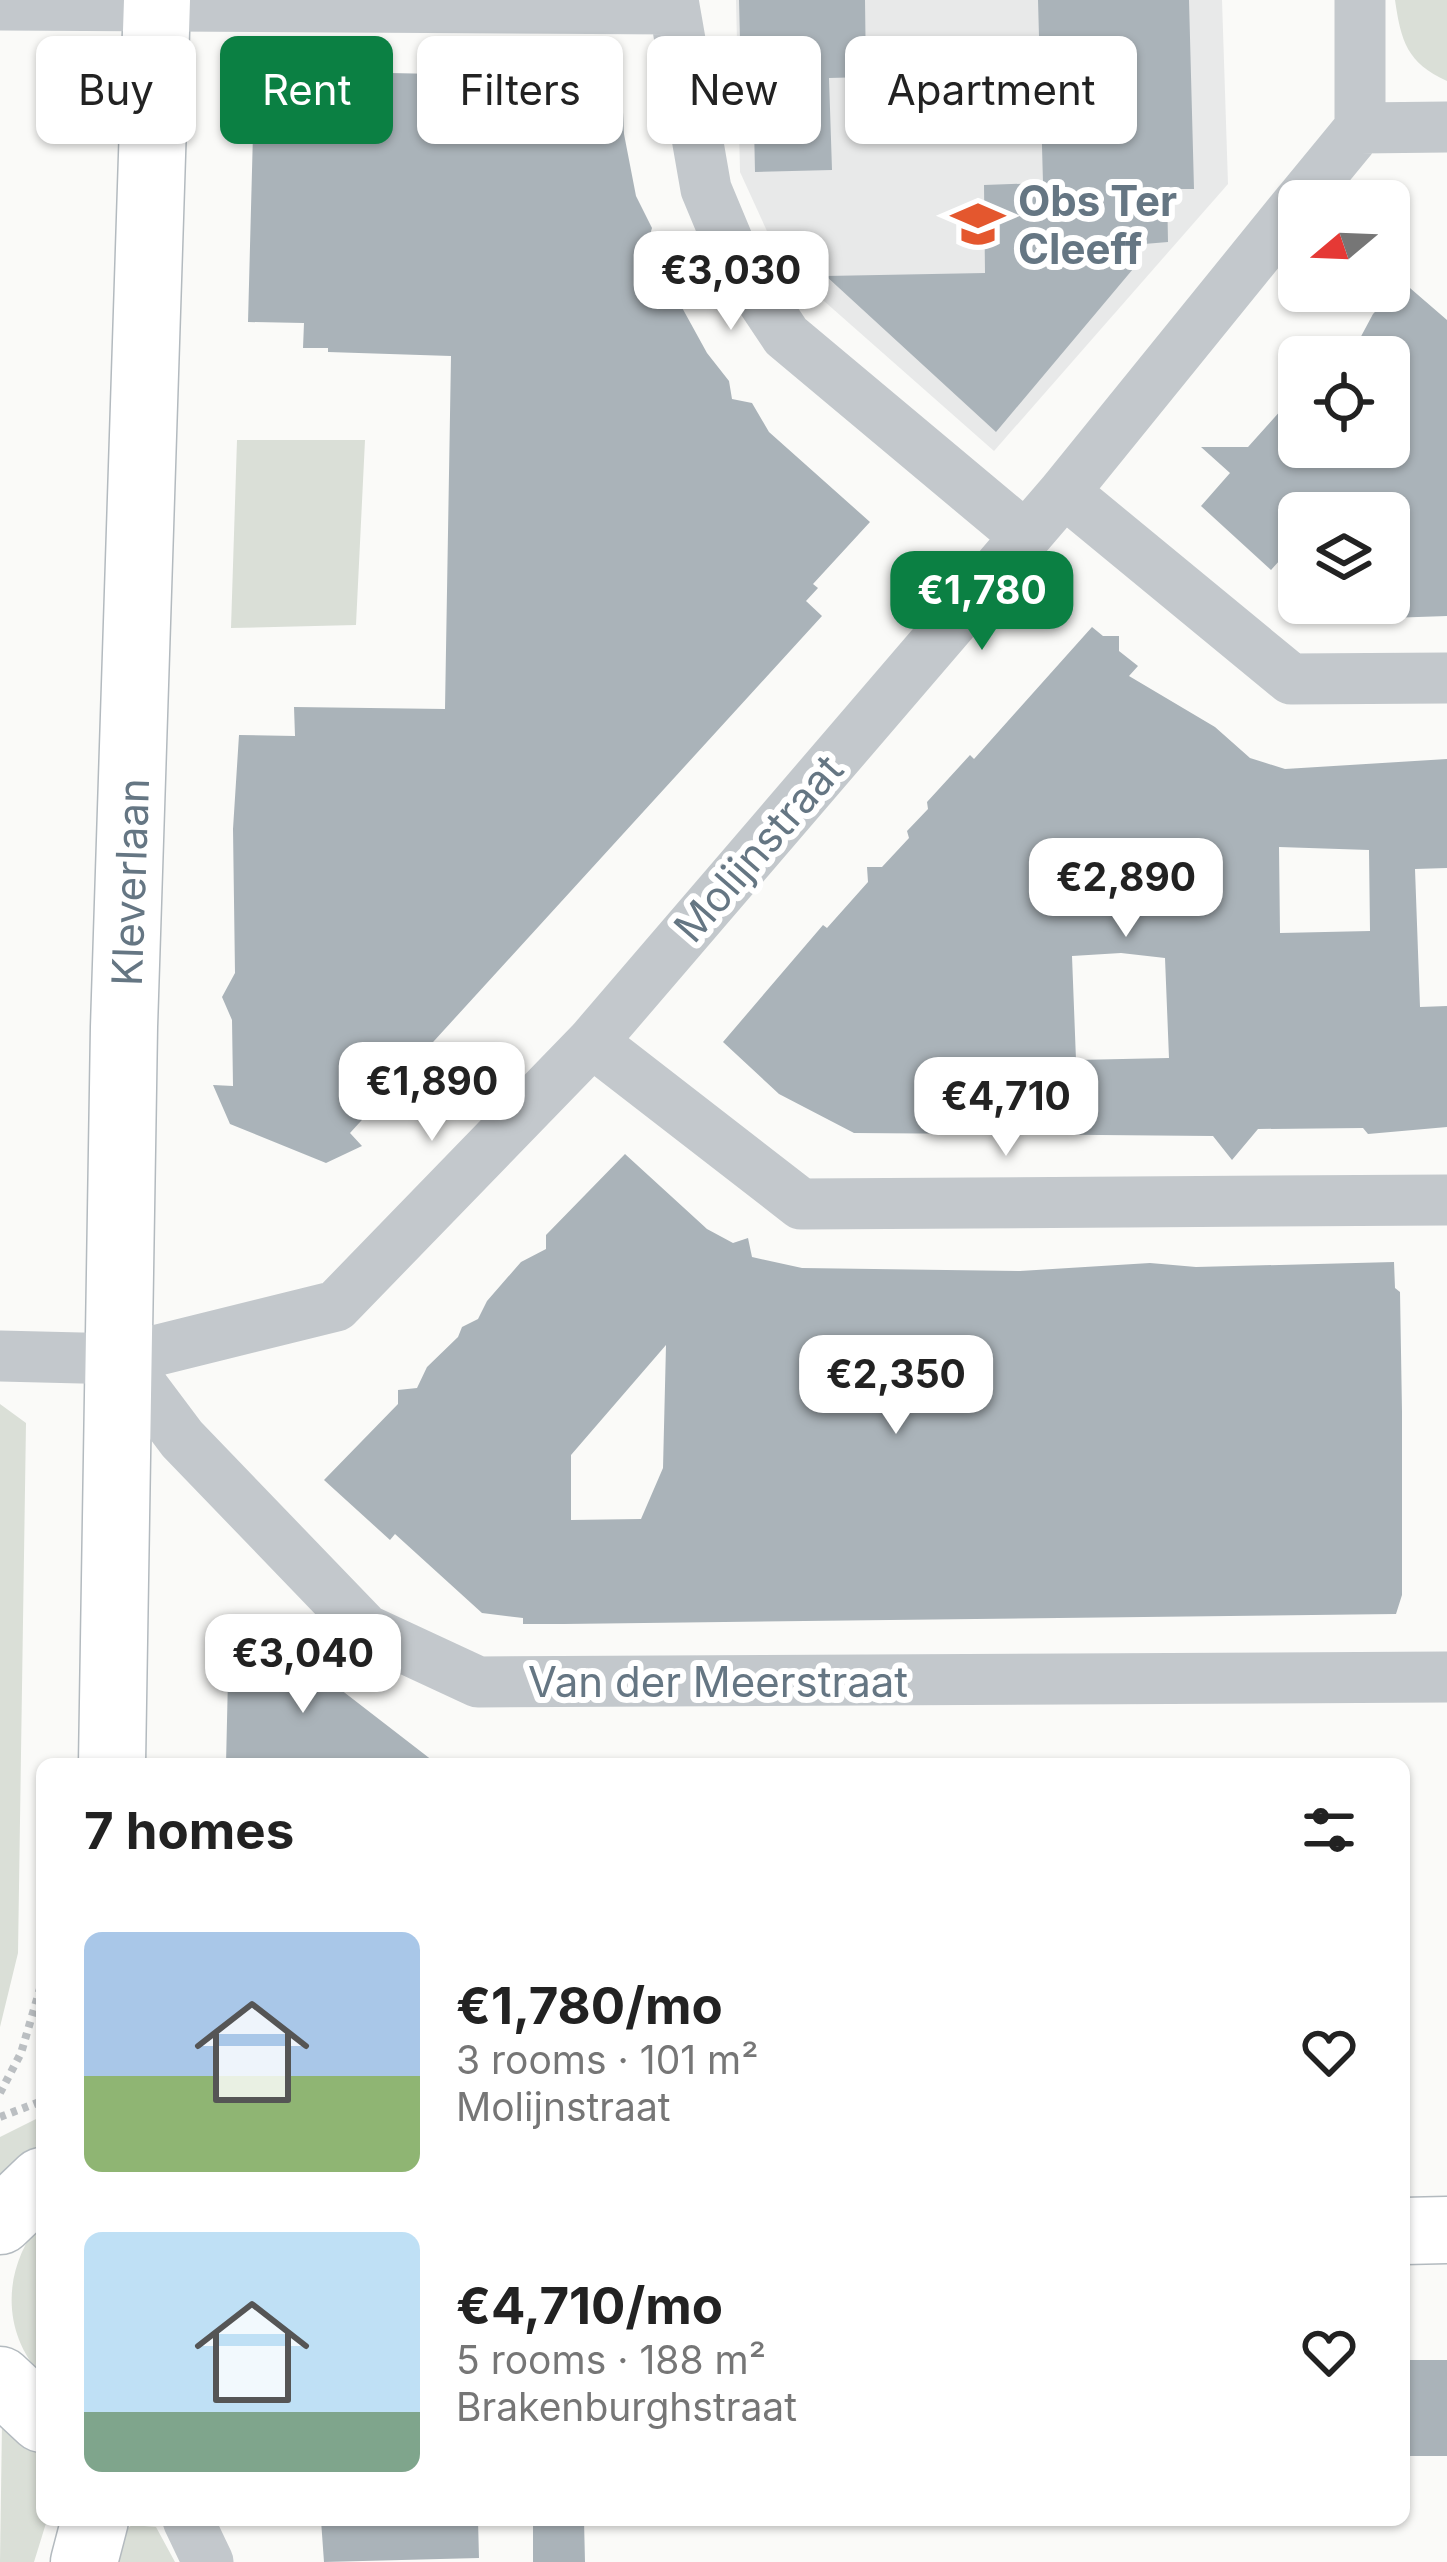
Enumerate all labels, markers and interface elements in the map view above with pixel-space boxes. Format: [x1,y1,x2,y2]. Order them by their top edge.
chip: Buy [36,36,196,144]
chip: Rent [220,36,393,144]
chip: Filters [417,36,623,144]
chip: New [647,36,821,144]
chip: Apartment [845,36,1137,144]
place label: Obs Ter Cleeff [1018,175,1177,274]
north arrow [1278,180,1410,312]
map controls [1278,180,1410,624]
school or university icon: Obs Ter Cleeff [949,195,1007,253]
pin: €3,030 [633,231,829,333]
text: €3,030 [661,246,801,293]
button: locate [1278,336,1410,468]
button: layers [1278,492,1410,624]
pin: €1,780 [884,551,1080,653]
text: €1,780 [917,566,1047,613]
street label: Molijnstraat [663,744,853,952]
street label: Kleverlaan [101,777,159,987]
pin: €2,890 [1028,838,1224,940]
text: €2,890 [1056,853,1196,900]
pin: €1,890 [334,1042,530,1144]
text: €1,890 [366,1057,498,1104]
pin: €4,710 [908,1057,1104,1159]
text: €4,710 [941,1072,1071,1119]
pin: €2,350 [798,1335,994,1437]
text: €2,350 [826,1350,966,1397]
pin: €3,040 [205,1614,401,1716]
text: €3,040 [232,1629,374,1676]
street label: Van der Meerstraat [528,1656,908,1707]
icon: filters [1296,1797,1362,1863]
text: 7 homes [84,1800,294,1861]
text: €1,780/mo [456,1975,723,2036]
icon: home [180,1980,324,2124]
icon: heart [1296,2019,1362,2085]
text: 3 rooms · 101 m² [456,2036,758,2083]
text: Molijnstraat [456,2083,671,2130]
text: €4,710/mo [456,2275,723,2336]
icon: home [180,2280,324,2424]
icon: heart [1296,2319,1362,2385]
text: 5 rooms · 188 m² [456,2336,766,2383]
text: Brakenburghstraat [456,2383,797,2430]

